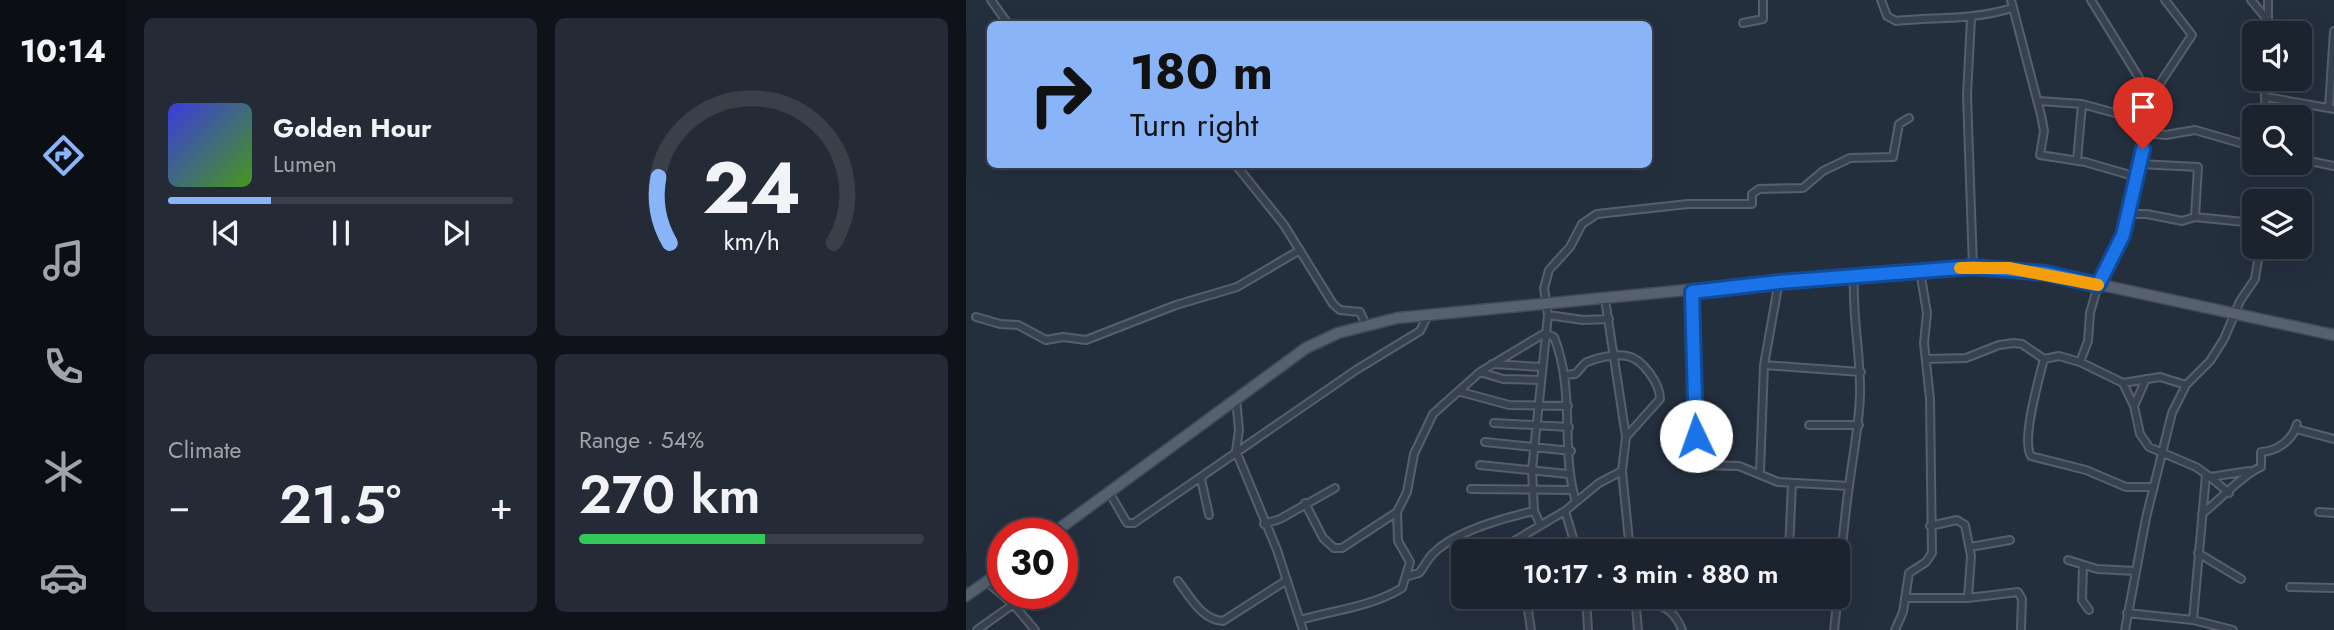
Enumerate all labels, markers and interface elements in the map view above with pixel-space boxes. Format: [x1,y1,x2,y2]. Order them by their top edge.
map controls [2242,21,2312,259]
button: sound [2242,21,2312,91]
text: 10:14 [20,28,106,74]
text: 180 m [1130,37,1273,107]
icon: right [1015,49,1106,140]
pin [2113,77,2173,149]
icon: arrive [2124,88,2162,126]
text: Turn right [1130,102,1259,148]
button: search [2242,105,2312,175]
text: Golden Hour [273,109,432,147]
icon: directions [39,131,88,180]
text: 24 [702,136,801,241]
text: Lumen [273,147,337,181]
button: layers [2242,189,2312,259]
icon: previous [207,214,245,252]
icon: pause [322,214,360,252]
icon: next [437,214,475,252]
text: km/h [723,223,780,259]
icon: music [39,236,88,285]
icon: phone [39,342,88,391]
position arrow [1659,399,1733,473]
text: Range · 54% [579,423,704,457]
text: Climate [168,433,241,467]
icon: climate [39,447,88,496]
text: 270 km [579,457,761,533]
text: 21.5° [279,467,401,543]
text: − [168,478,190,533]
text: + [490,478,513,533]
speed limit sign: 30 [987,518,1078,609]
icon: car [39,553,88,602]
text: 10:17 · 3 min · 880 m [1523,555,1778,593]

